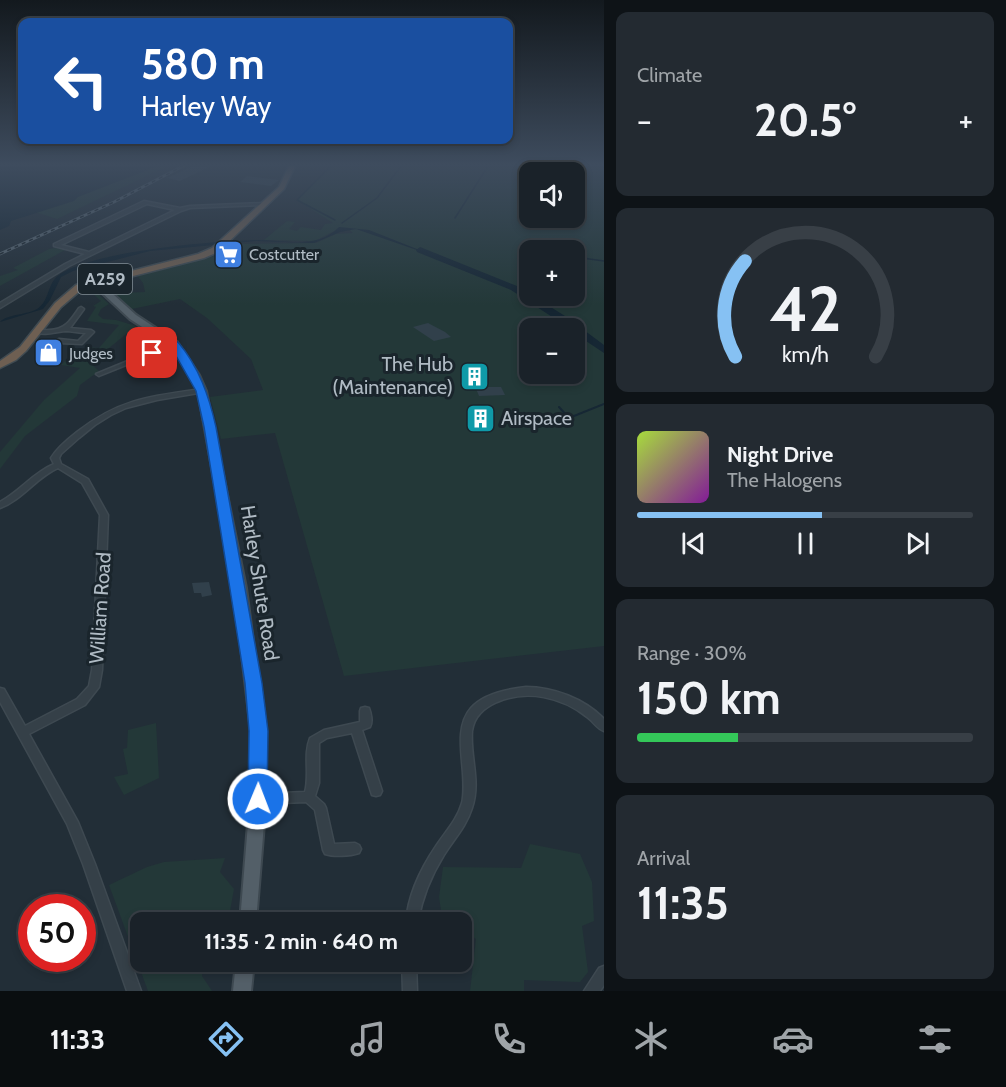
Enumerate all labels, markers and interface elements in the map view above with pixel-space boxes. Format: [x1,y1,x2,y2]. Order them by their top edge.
text: 580 m [141,38,265,90]
icon: left [42,42,120,120]
text: Climate [637,63,702,87]
text: Harley Way [141,90,271,123]
text: 20.5° [754,93,856,147]
text: − [637,100,652,140]
text: + [958,100,973,140]
map controls [519,162,585,384]
button: sound [519,162,585,228]
supermarket icon: Costcutter [212,238,244,270]
button: + [519,240,585,306]
place label: Costcutter [249,245,320,264]
road number: A259 [78,264,132,294]
text: 42 [769,271,841,347]
button: − [519,318,585,384]
pin [126,327,177,378]
icon: arrive [135,336,168,369]
shop icon: Judges [32,337,64,369]
text: km/h [782,341,828,367]
place label: Judges [68,344,113,363]
place label: The Hub (Maintenance) [332,352,453,399]
building icon: The Hub (Maintenance) [458,360,490,392]
building icon: Airspace [464,402,496,434]
place label: Airspace [501,406,572,430]
text: Night Drive [727,441,833,468]
text: The Halogens [727,468,842,492]
street label: Harley Shute Road [236,504,284,662]
icon: previous [677,527,710,560]
icon: pause [789,527,822,560]
icon: next [901,527,934,560]
street label: William Road [84,551,116,665]
text: Range · 30% [637,641,746,665]
text: 150 km [637,671,781,725]
position arrow [226,767,290,831]
text: Arrival [637,846,690,870]
text: 11:35 [637,876,729,930]
speed limit sign: 50 [18,894,96,972]
text: 11:35 · 2 min · 640 m [204,928,398,955]
icon: directions [205,1018,247,1060]
icon: music [347,1018,389,1060]
icon: phone [488,1018,530,1060]
icon: climate [630,1018,672,1060]
icon: car [772,1018,814,1060]
icon: filters [914,1018,956,1060]
text: 11:33 [50,1023,105,1056]

